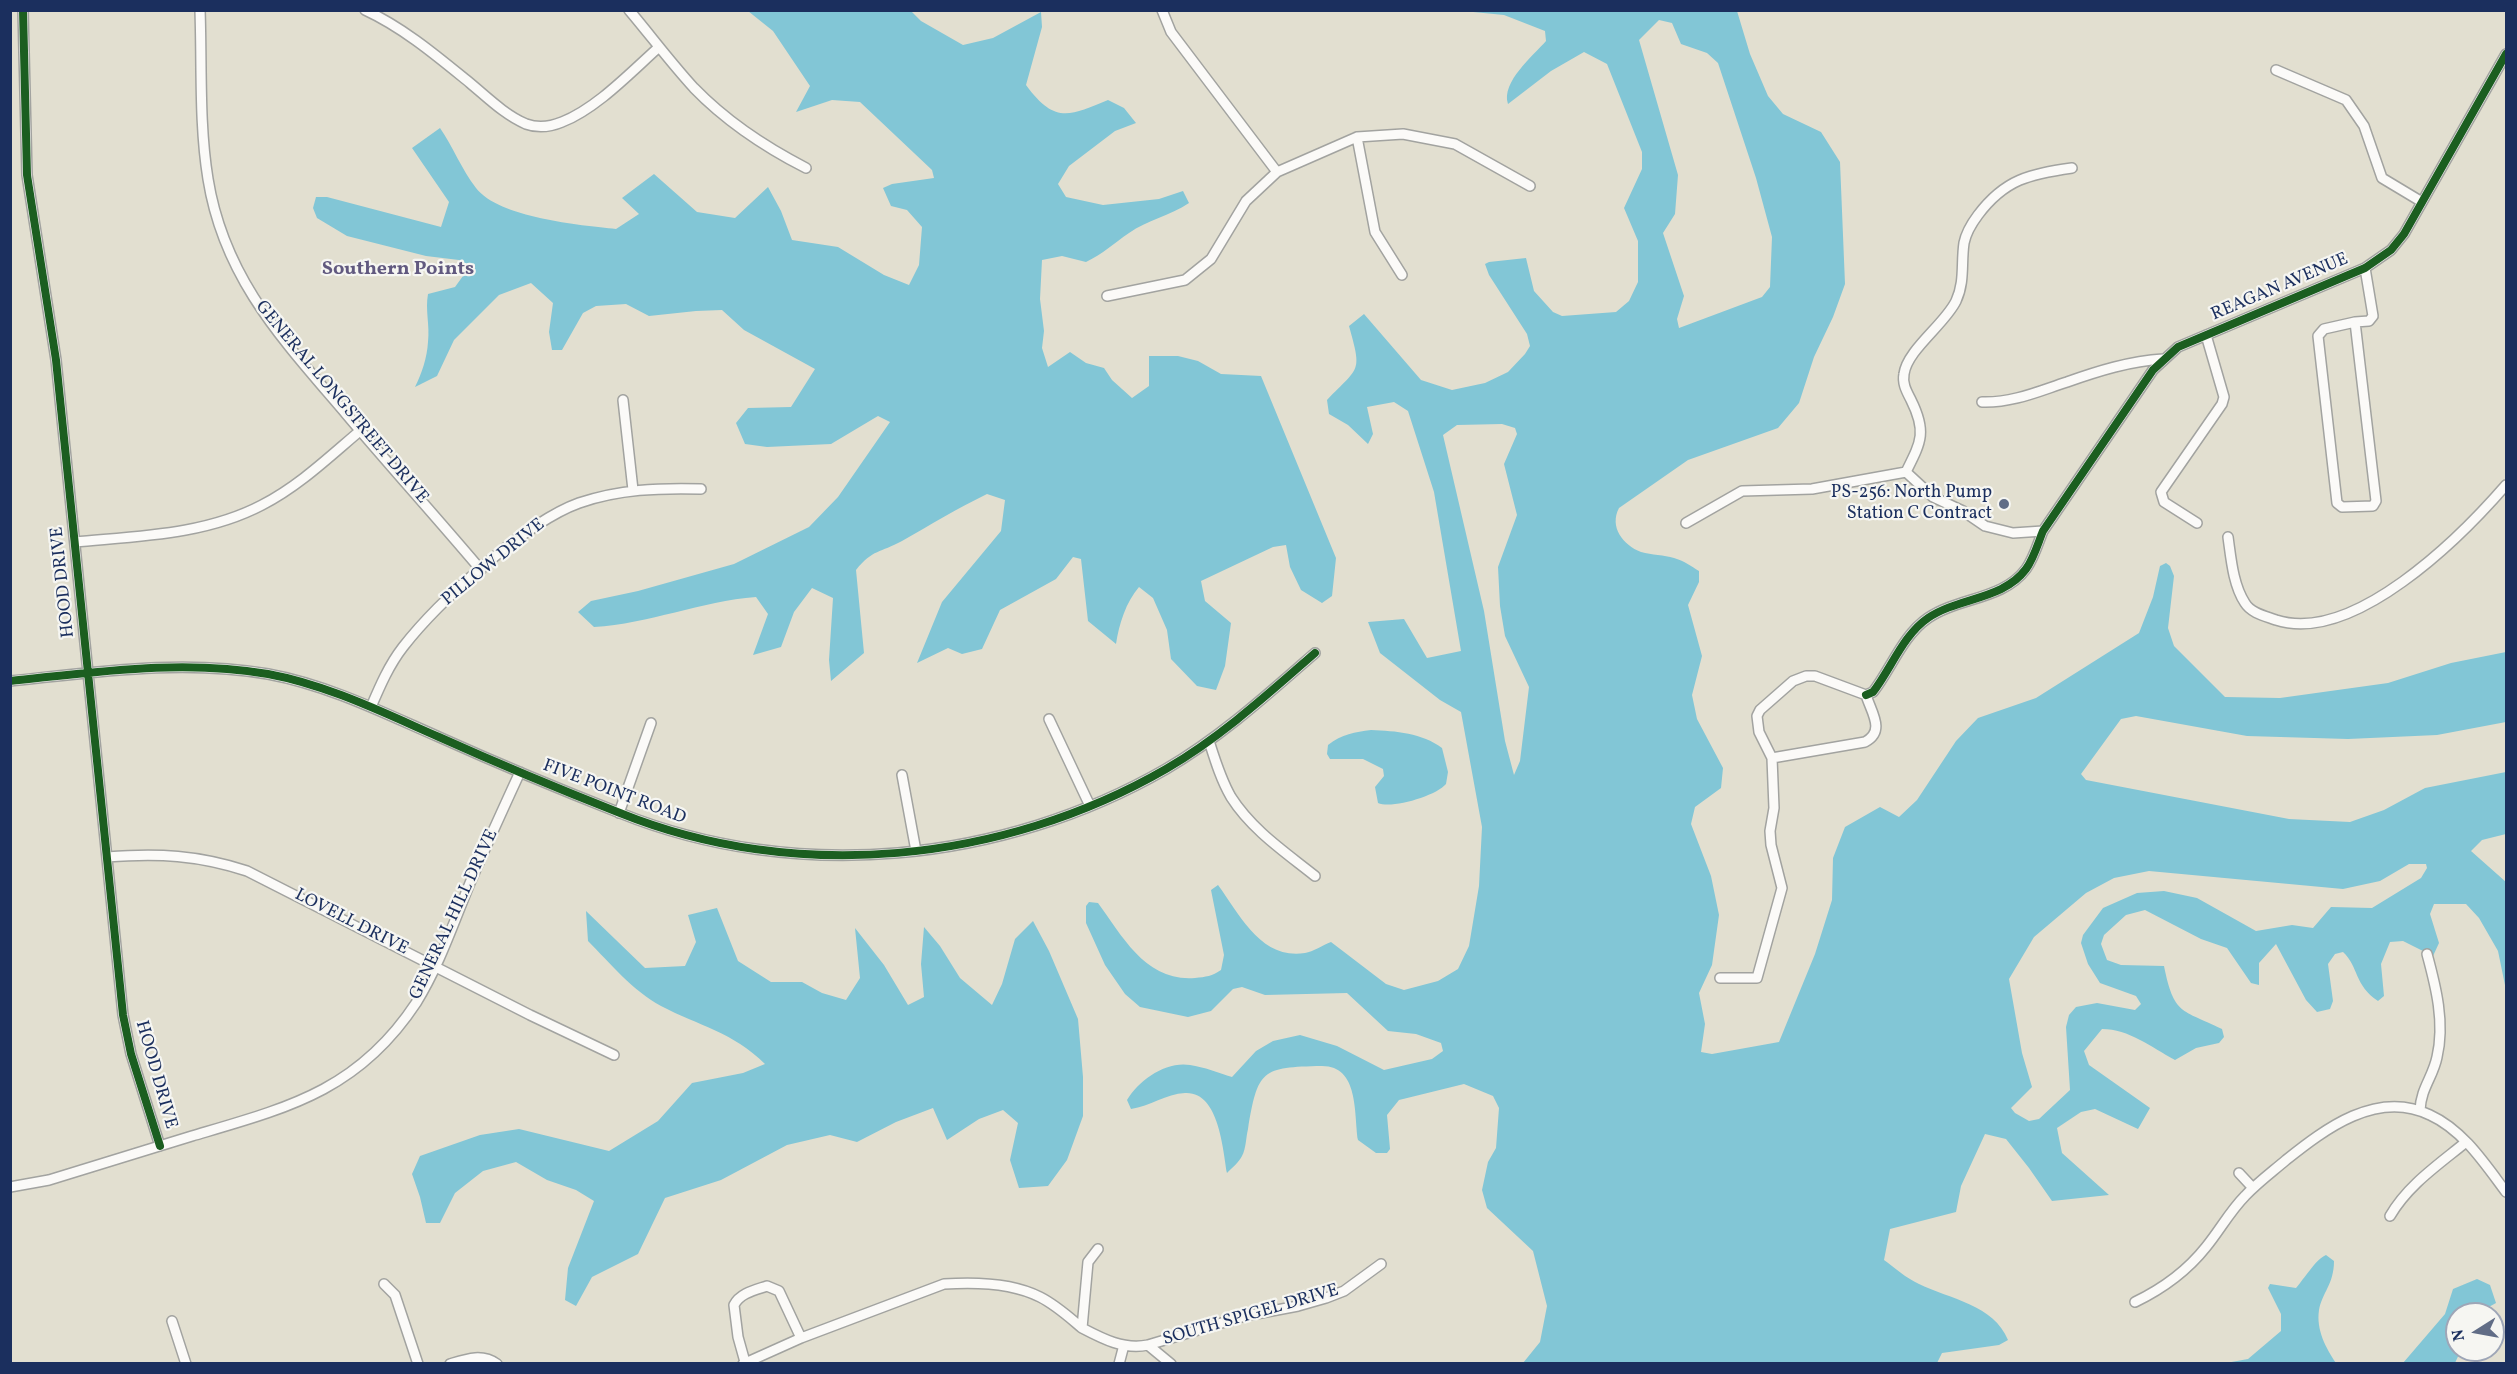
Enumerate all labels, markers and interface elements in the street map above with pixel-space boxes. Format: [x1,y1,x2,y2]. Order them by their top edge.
street label: REAGAN AVENUE [2208,249,2352,327]
district label: Southern Points [322,258,474,282]
street label: GENERAL LONGSTREET DRIVE [250,297,432,509]
place label: PS-256: North Pump Station C Contract [1831,483,1992,526]
marker: PS-256: North Pump Station C Contract [1997,497,2011,511]
street label: PILLOW DRIVE [438,515,550,611]
street label: HOOD DRIVE [47,525,81,639]
street label: FIVE POINT ROAD [539,756,689,830]
street label: GENERAL HILL DRIVE [406,826,504,1004]
street label: LOVELL DRIVE [290,885,412,961]
street label: HOOD DRIVE [129,1018,181,1132]
street label: SOUTH SPIGEL DRIVE [1161,1281,1341,1351]
north arrow [2445,1302,2505,1362]
text: N [2447,1327,2471,1343]

